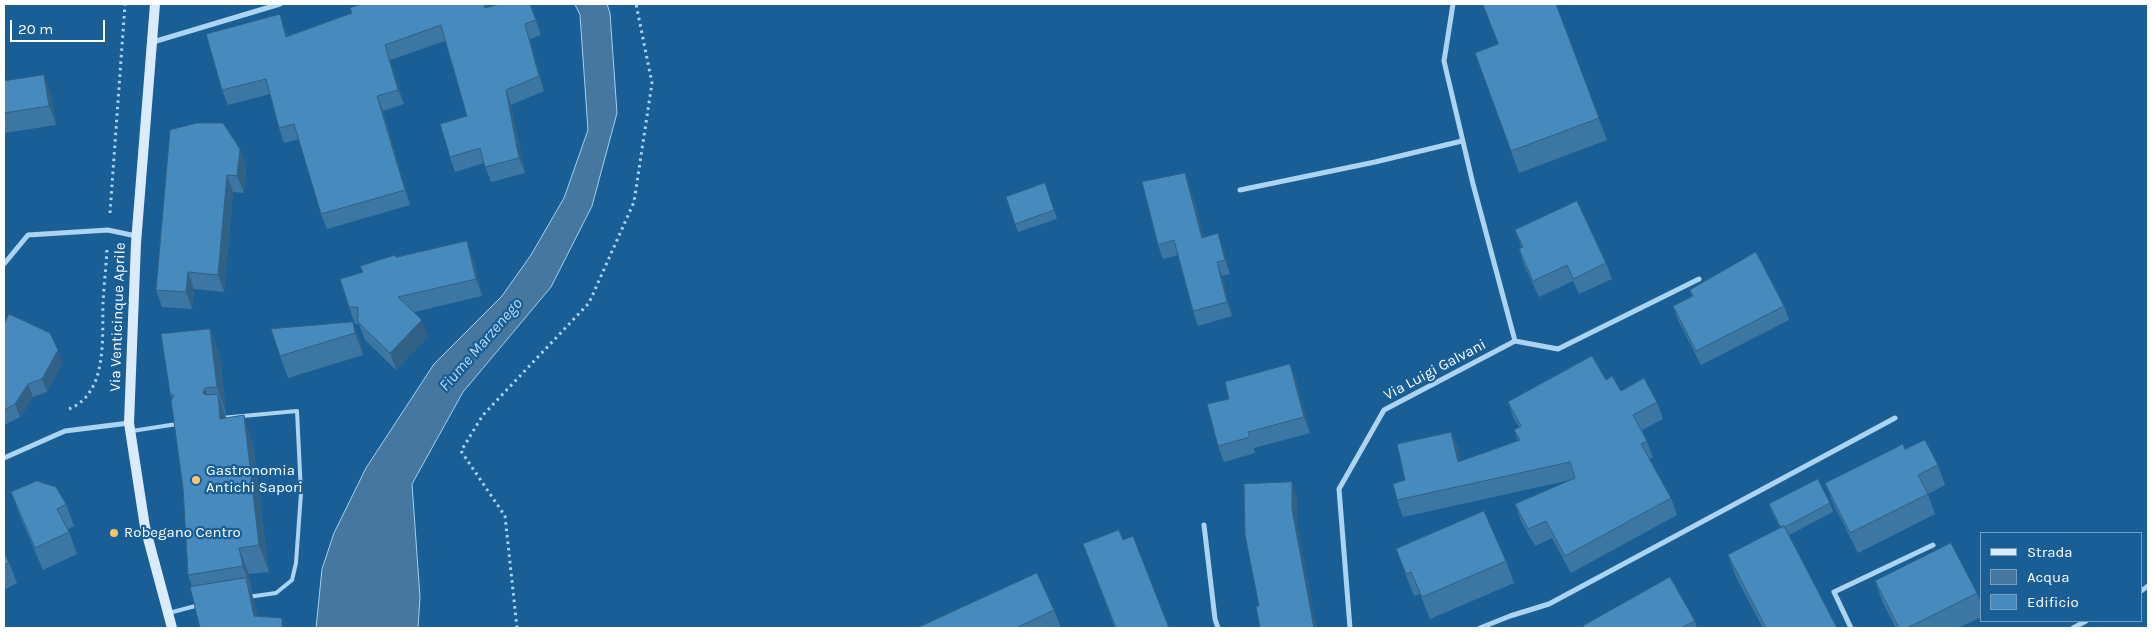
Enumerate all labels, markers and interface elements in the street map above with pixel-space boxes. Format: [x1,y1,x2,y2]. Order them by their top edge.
scale bar [12,10,108,42]
text: 20 m [18,20,53,38]
street label: Via Venticinque Aprile [106,242,130,392]
water label: Fiume Marzenego [435,295,527,395]
street label: Via Luigi Galvani [1381,335,1489,405]
place label: Gastronomia Antichi Sapori [206,462,303,497]
marker: Gastronomia Antichi Sapori [190,474,202,486]
place label: Robegano Centro [124,524,241,542]
marker: Robegano Centro [108,527,120,539]
legend [1980,532,2142,622]
text: Strada [2027,543,2073,561]
text: Acqua [2027,568,2069,586]
text: Edificio [2027,593,2079,611]

